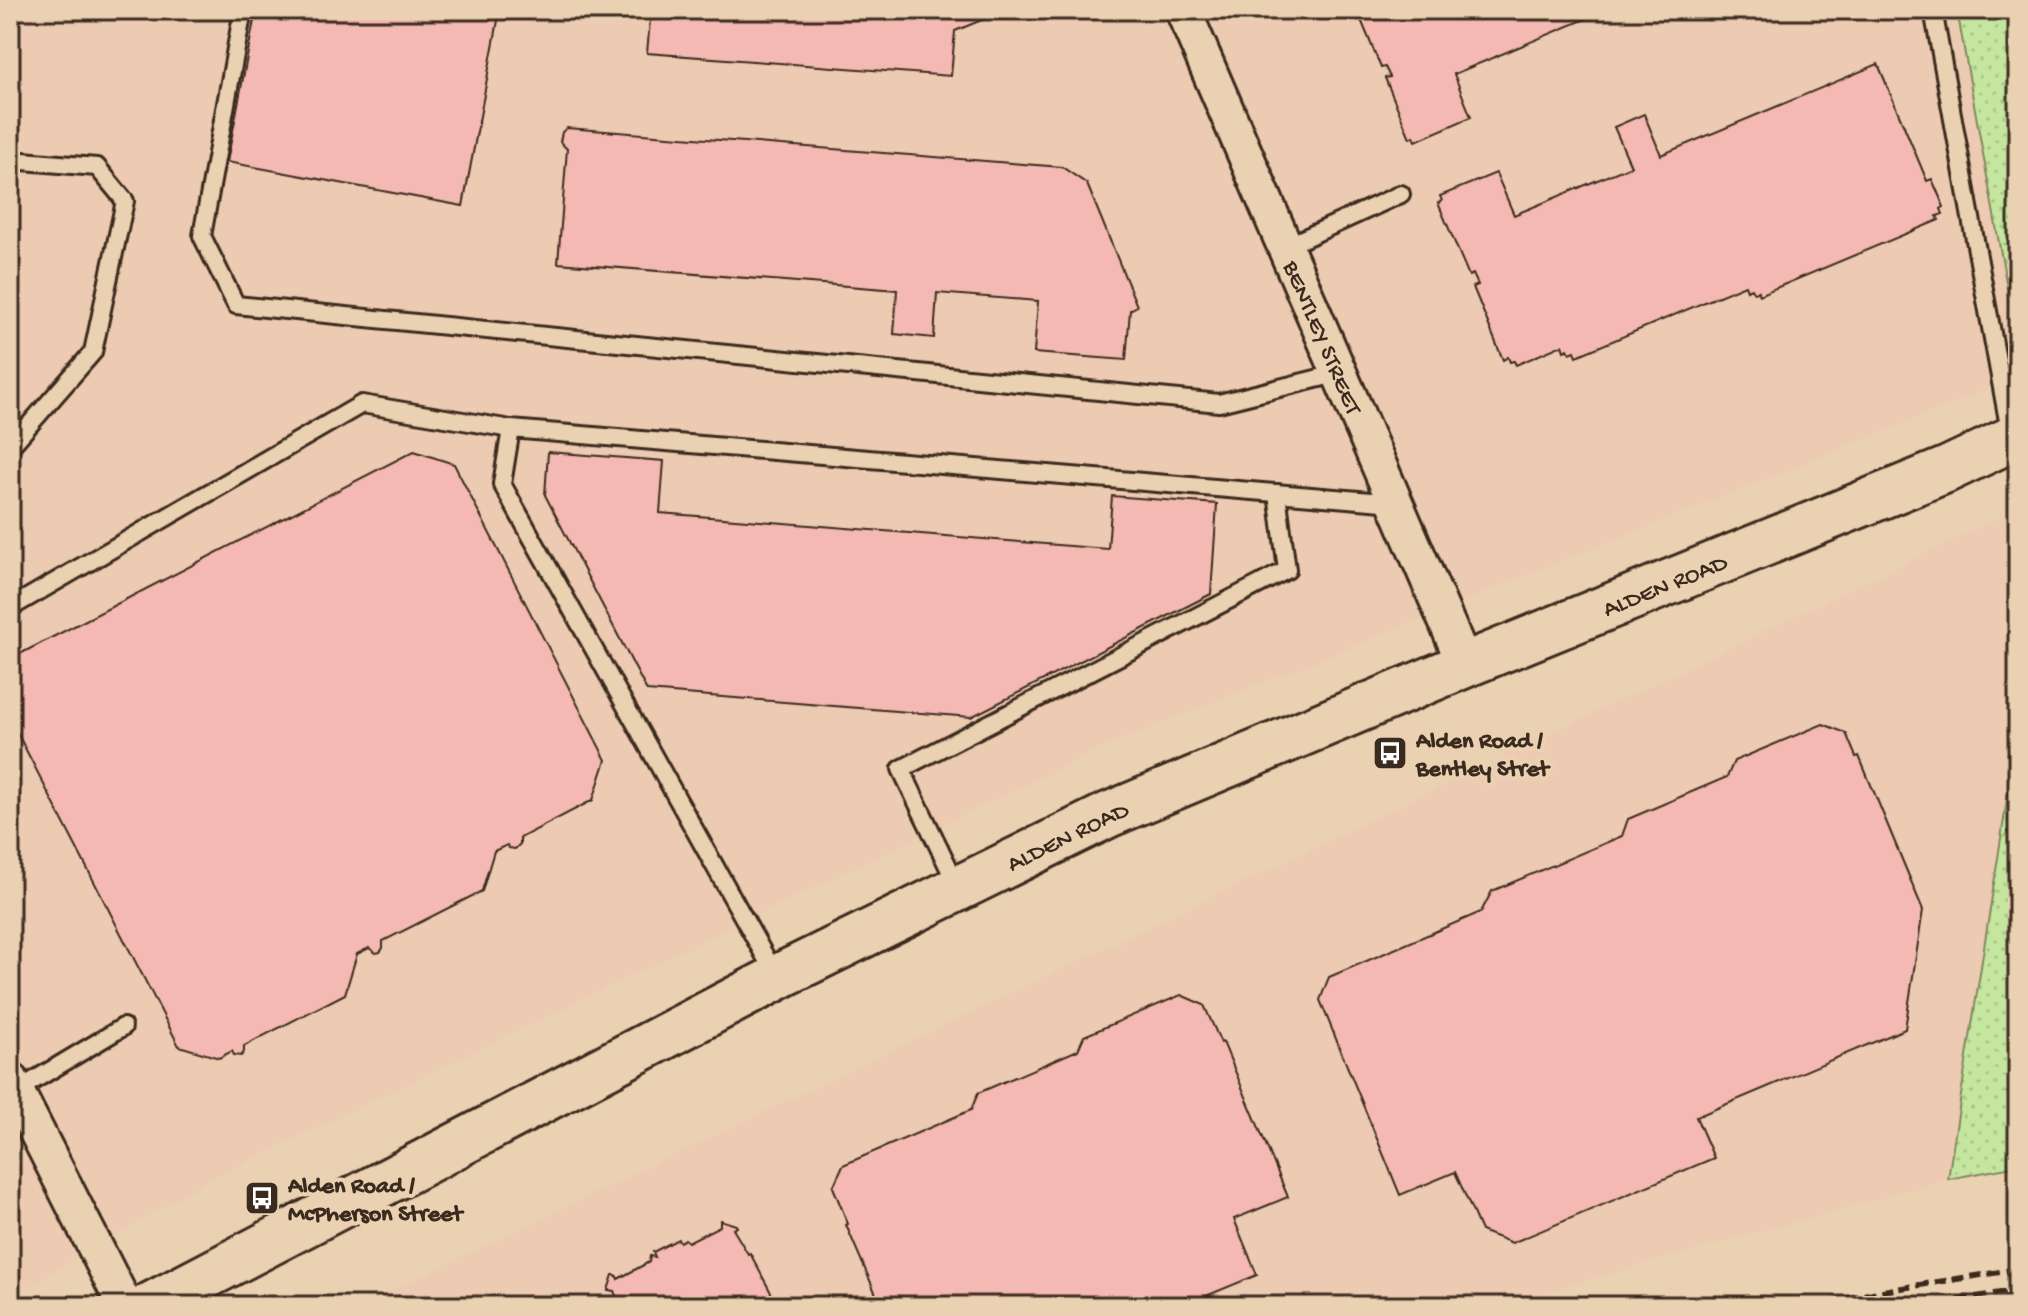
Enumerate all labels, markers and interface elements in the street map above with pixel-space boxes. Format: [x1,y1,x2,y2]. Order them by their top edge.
street label: BENTLEY STREET [1274,256,1367,421]
street label: ALDEN ROAD [1599,549,1733,626]
place label: Alden Road / Bentley Stret [1415,728,1551,785]
bus stop icon: Alden Road / Bentley Stret [1371,734,1409,772]
street label: ALDEN ROAD [1003,797,1134,880]
place label: Alden Road / McPherson Street [287,1173,464,1230]
bus stop icon: Alden Road / McPherson Street [243,1179,281,1217]

